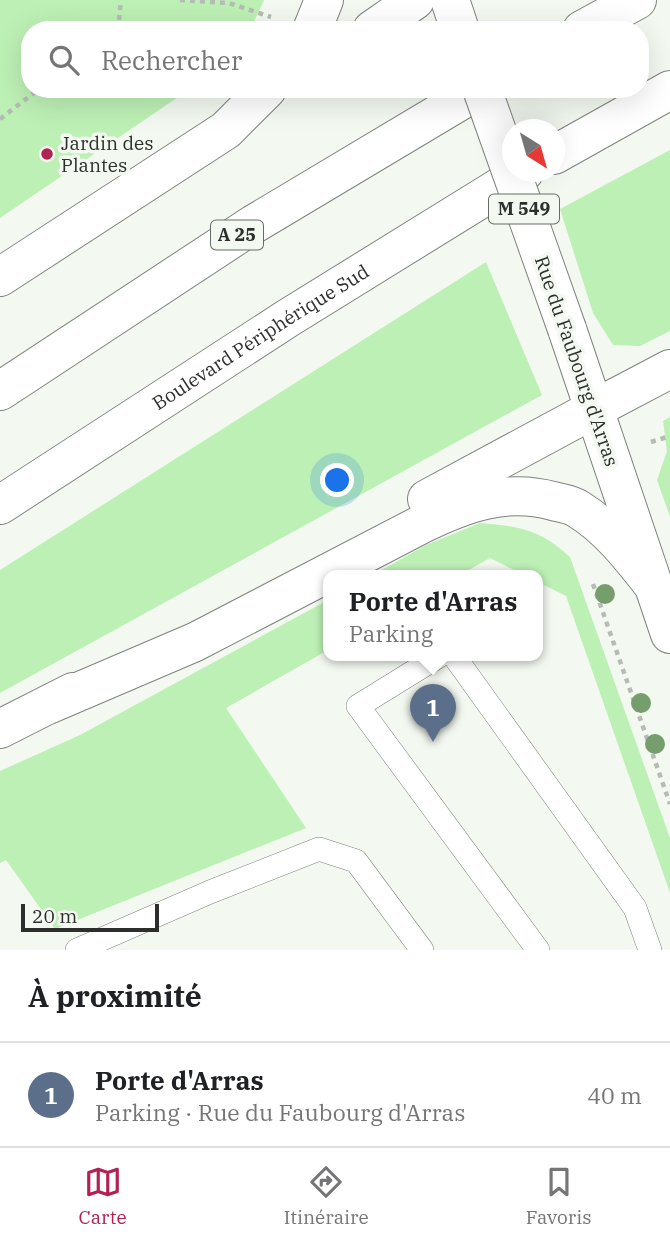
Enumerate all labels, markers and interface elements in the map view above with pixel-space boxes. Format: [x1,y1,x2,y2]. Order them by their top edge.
search box [21,21,649,98]
icon: search [45,41,83,79]
text: Rechercher [101,43,242,77]
north arrow [502,119,565,182]
place label: Jardin des Plantes [61,131,153,177]
marker: Jardin des Plantes [39,146,55,162]
road number: M 549 [489,194,559,224]
road number: A 25 [211,220,263,249]
street label: Rue du Faubourg d'Arras [530,253,624,469]
street label: Boulevard Périphérique Sud [148,259,373,415]
your location [320,463,354,497]
popup [323,570,543,661]
text: Porte d'Arras [349,584,517,618]
text: Parking [349,618,433,648]
pin: 1 [410,684,456,742]
scale bar [21,901,159,933]
text: 20 m [32,904,77,928]
text: À proximité [28,976,202,1015]
text: Porte d'Arras [95,1063,264,1097]
text: 1 [44,1080,58,1110]
text: 40 m [587,1080,642,1110]
text: Parking · Rue du Faubourg d'Arras [95,1097,465,1127]
tab: Carte [79,1163,127,1229]
tab: Itinéraire [284,1163,369,1229]
tab: Favoris [526,1163,591,1229]

